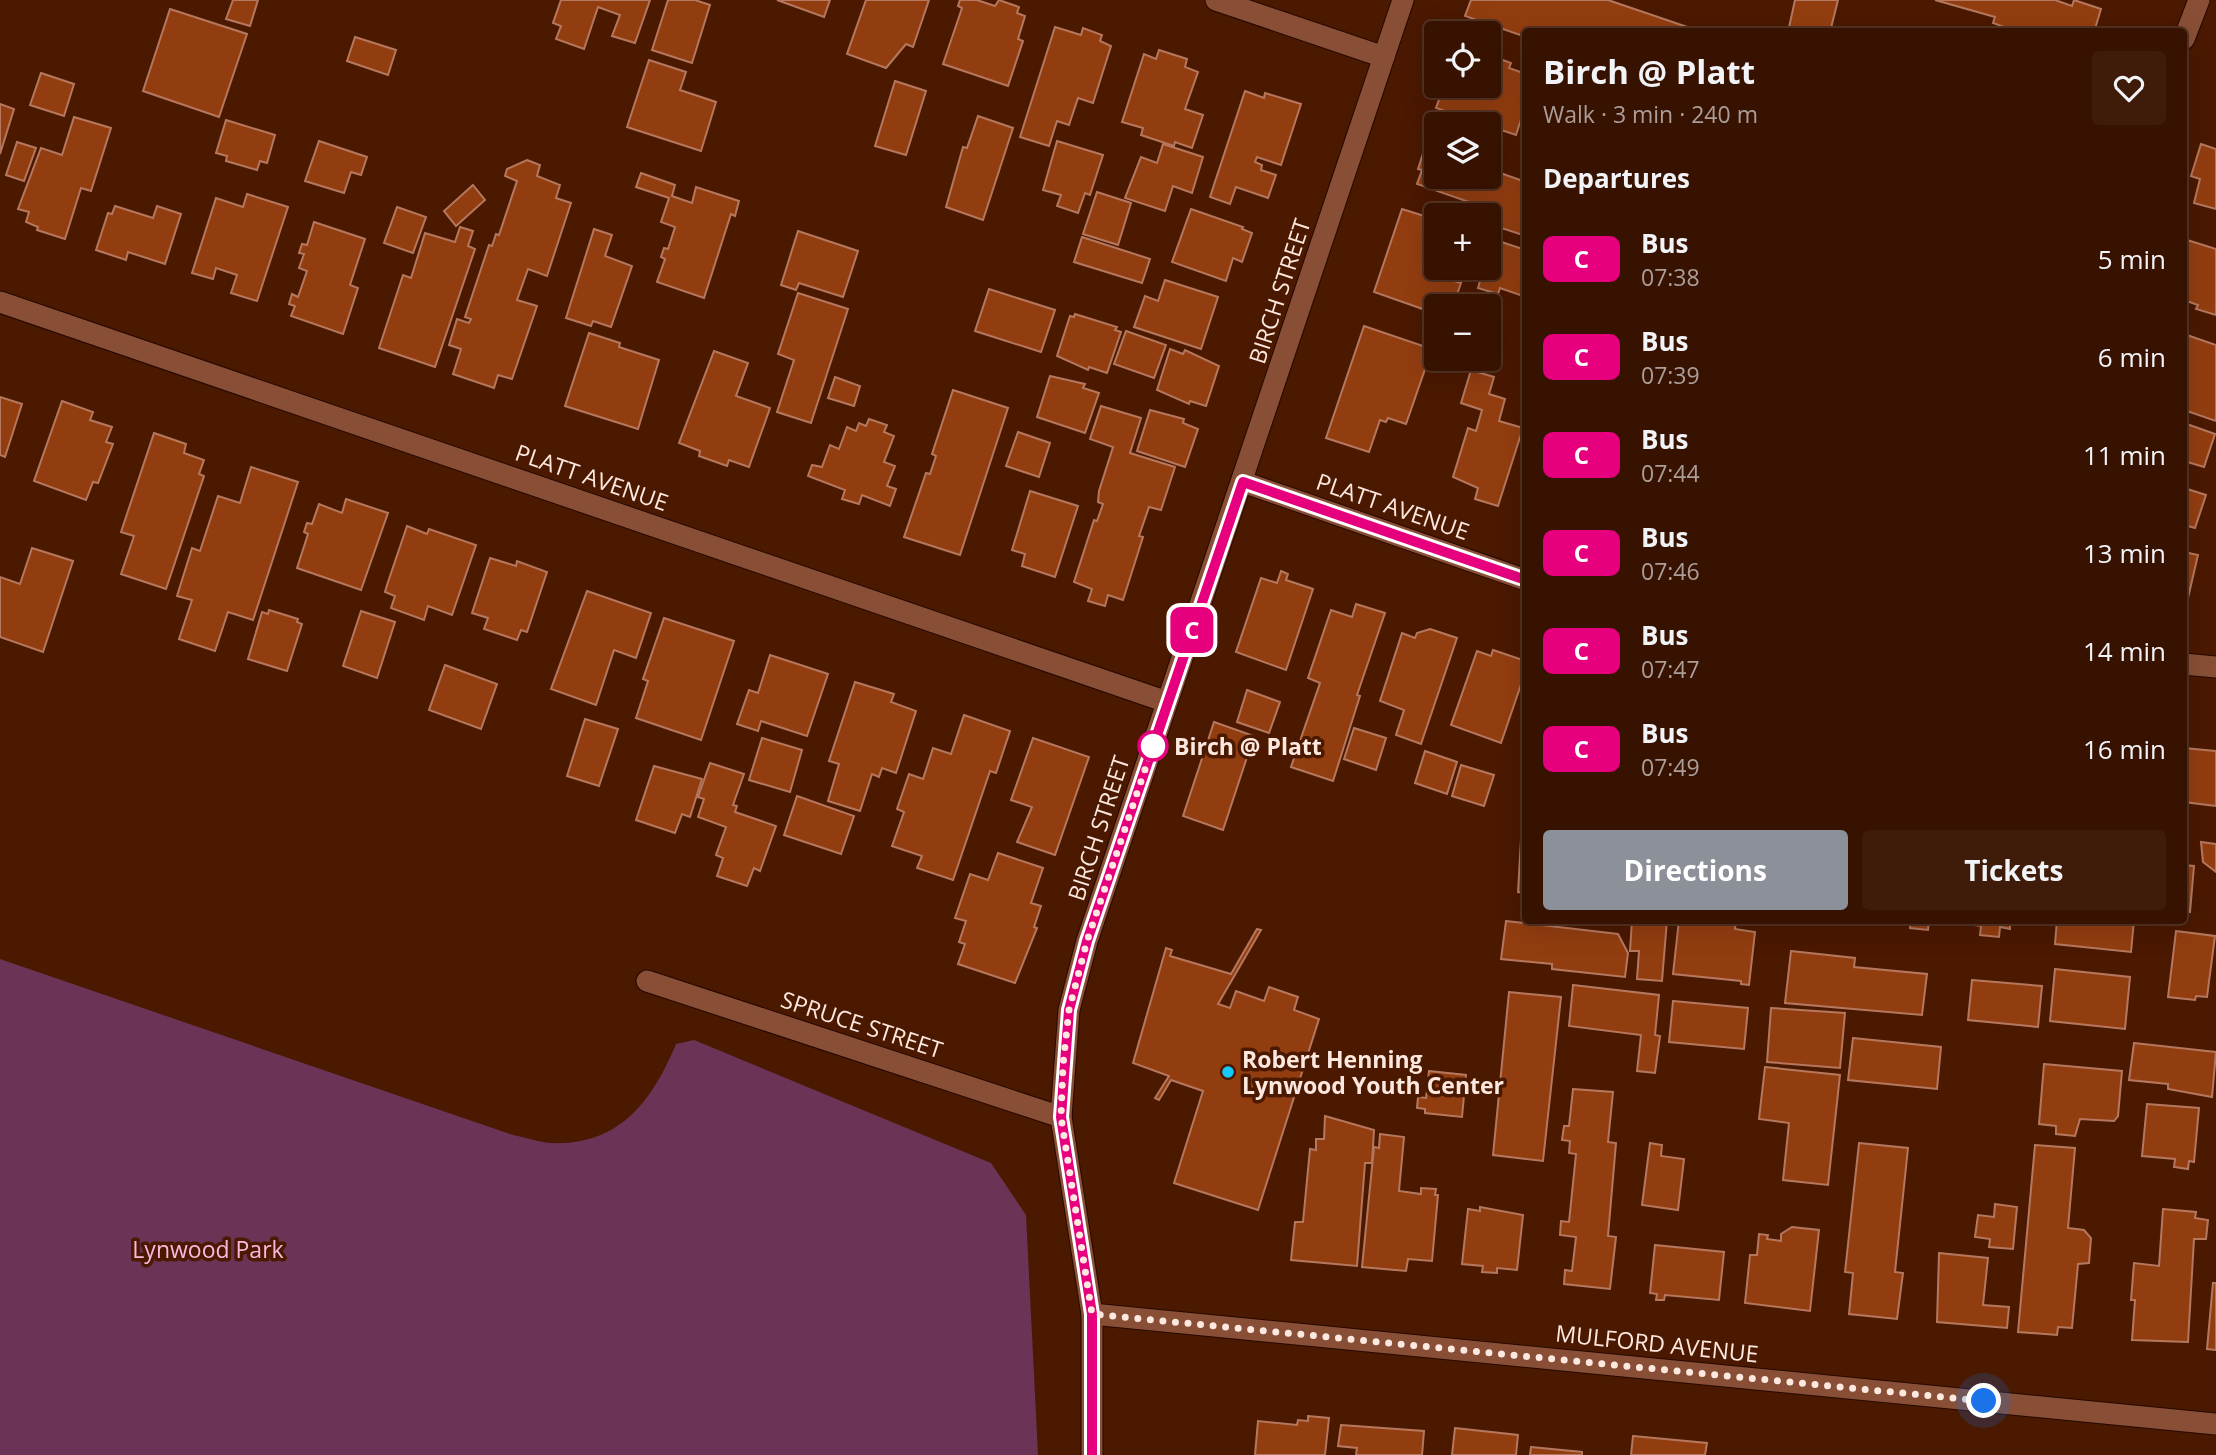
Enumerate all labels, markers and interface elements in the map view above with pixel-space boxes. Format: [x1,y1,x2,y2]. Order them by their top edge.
map controls [1424,21,1501,371]
button: locate [1424,21,1501,98]
text: Birch @ Platt [1543,49,1755,94]
button: heart [2092,51,2166,125]
text: Walk · 3 min · 240 m [1543,98,1758,130]
button: layers [1424,112,1501,189]
text: Departures [1543,160,1690,196]
button: + [1424,203,1501,280]
street label: BIRCH STREET [1241,214,1318,368]
text: Bus [1641,225,1688,261]
text: 5 min [2098,241,2166,277]
text: C [1574,242,1589,275]
text: 07:38 [1641,261,1700,293]
button: − [1424,294,1501,371]
text: Bus [1641,323,1688,359]
text: 6 min [2098,339,2166,375]
text: C [1574,340,1589,373]
text: 07:39 [1641,359,1700,391]
text: Bus [1641,421,1688,457]
street label: PLATT AVENUE [511,436,673,518]
text: 11 min [2083,437,2166,473]
text: C [1574,438,1589,471]
text: 07:44 [1641,457,1700,489]
street label: PLATT AVENUE [1312,465,1474,547]
text: Bus [1641,519,1688,555]
text: 13 min [2083,535,2166,571]
text: C [1574,536,1589,569]
text: 07:46 [1641,555,1700,587]
line badge: C [1169,607,1215,653]
text: C [1184,613,1200,646]
text: Bus [1641,617,1688,653]
text: 14 min [2083,633,2166,669]
text: C [1574,634,1589,667]
text: 07:47 [1641,653,1700,685]
text: Bus [1641,715,1688,751]
place label: Birch @ Platt [1174,730,1322,762]
marker: Birch @ Platt [1138,731,1168,761]
text: 16 min [2083,731,2166,767]
text: C [1574,732,1589,765]
street label: BIRCH STREET [1060,751,1137,905]
text: 07:49 [1641,751,1700,783]
button: Directions [1543,830,1848,910]
button: Tickets [1862,830,2166,910]
street label: SPRUCE STREET [777,983,947,1065]
place label: Robert Henning Lynwood Youth Center [1242,1043,1504,1101]
marker: Robert Henning Lynwood Youth Center [1220,1064,1236,1080]
park label: Lynwood Park [132,1233,284,1265]
street label: MULFORD AVENUE [1554,1316,1760,1370]
your location [1966,1383,2001,1418]

